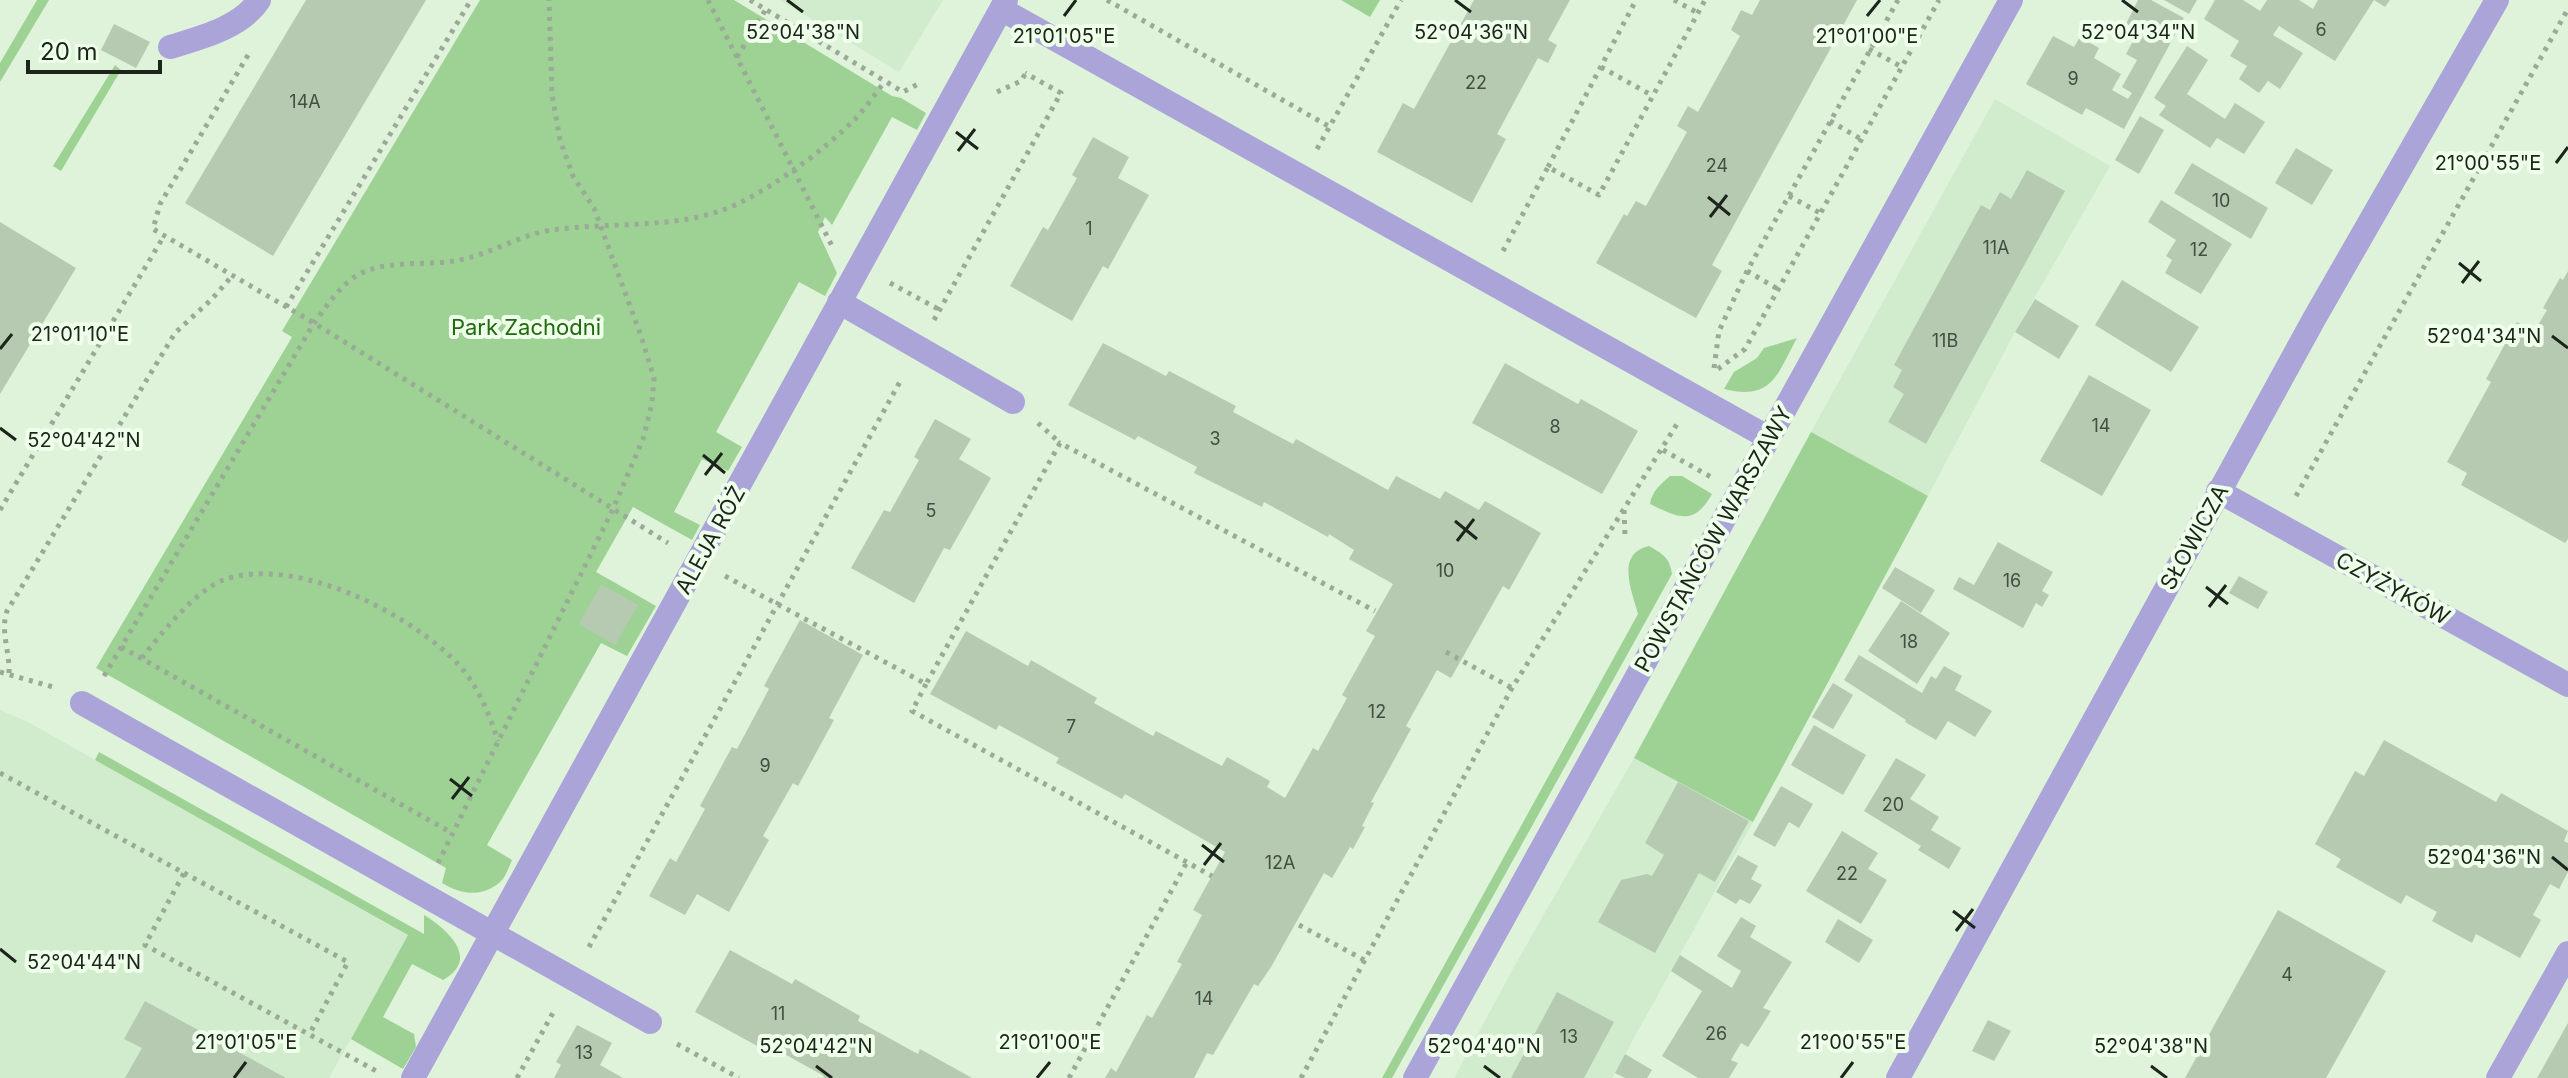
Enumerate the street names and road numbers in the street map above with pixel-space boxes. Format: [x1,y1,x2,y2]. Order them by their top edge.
street label: POWSTAŃCÓW WARSZAWY [1629,402,1797,676]
street label: SŁOWICZA [2154,480,2234,594]
street label: ALEJA RÓŻ [670,482,750,598]
street label: CZYŻYKÓW [2332,546,2455,630]

